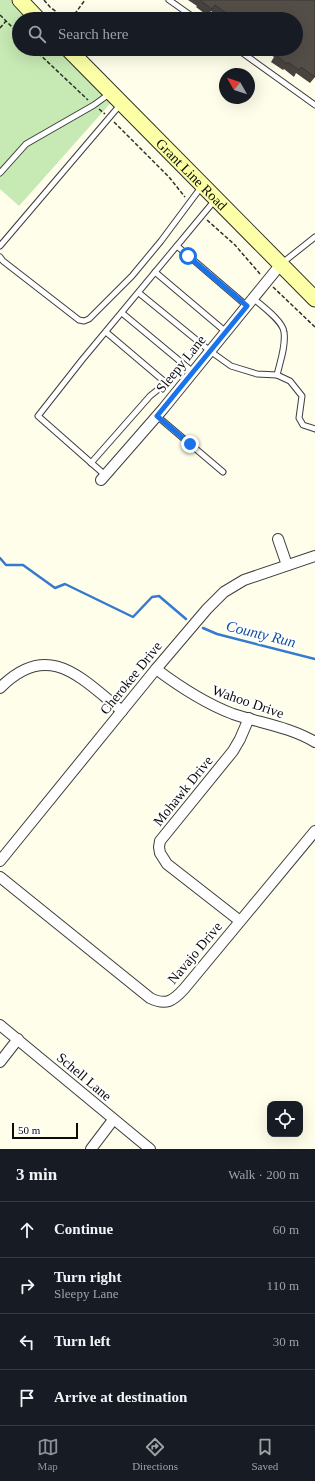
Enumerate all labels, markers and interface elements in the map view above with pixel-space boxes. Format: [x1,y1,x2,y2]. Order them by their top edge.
search box [12,12,303,56]
icon: search [26,23,48,45]
text: Search here [58,26,128,42]
north arrow [219,68,255,104]
street label: Grant Line Road [153,135,230,213]
route start [179,247,197,265]
street label: Sleepy Lane [153,332,209,396]
route end [181,435,199,453]
water label: County Run [224,618,298,650]
street label: Cherokee Drive [97,639,165,717]
street label: Wahoo Drive [210,683,286,721]
street label: Mohawk Drive [150,753,216,829]
street label: Navajo Drive [165,919,225,987]
street label: Schell Lane [54,1050,114,1104]
map controls [267,1101,303,1137]
button: locate [267,1101,303,1137]
scale bar [12,1121,78,1140]
text: 50 m [18,1124,40,1136]
text: 3 min [16,1165,57,1184]
text: Walk · 200 m [228,1167,299,1182]
icon: ahead [16,1219,38,1241]
text: Continue [54,1221,113,1237]
text: 60 m [273,1222,299,1237]
text: Turn right [54,1269,121,1285]
icon: right [16,1275,38,1297]
text: 110 m [267,1278,299,1293]
text: Sleepy Lane [54,1286,119,1301]
icon: left [16,1331,38,1353]
text: Turn left [54,1333,111,1349]
text: 30 m [273,1334,299,1349]
icon: arrive [16,1387,38,1409]
text: Arrive at destination [54,1389,187,1405]
tab: Map [37,1436,59,1472]
tab: Directions [132,1436,178,1472]
tab: Saved [251,1436,278,1472]

